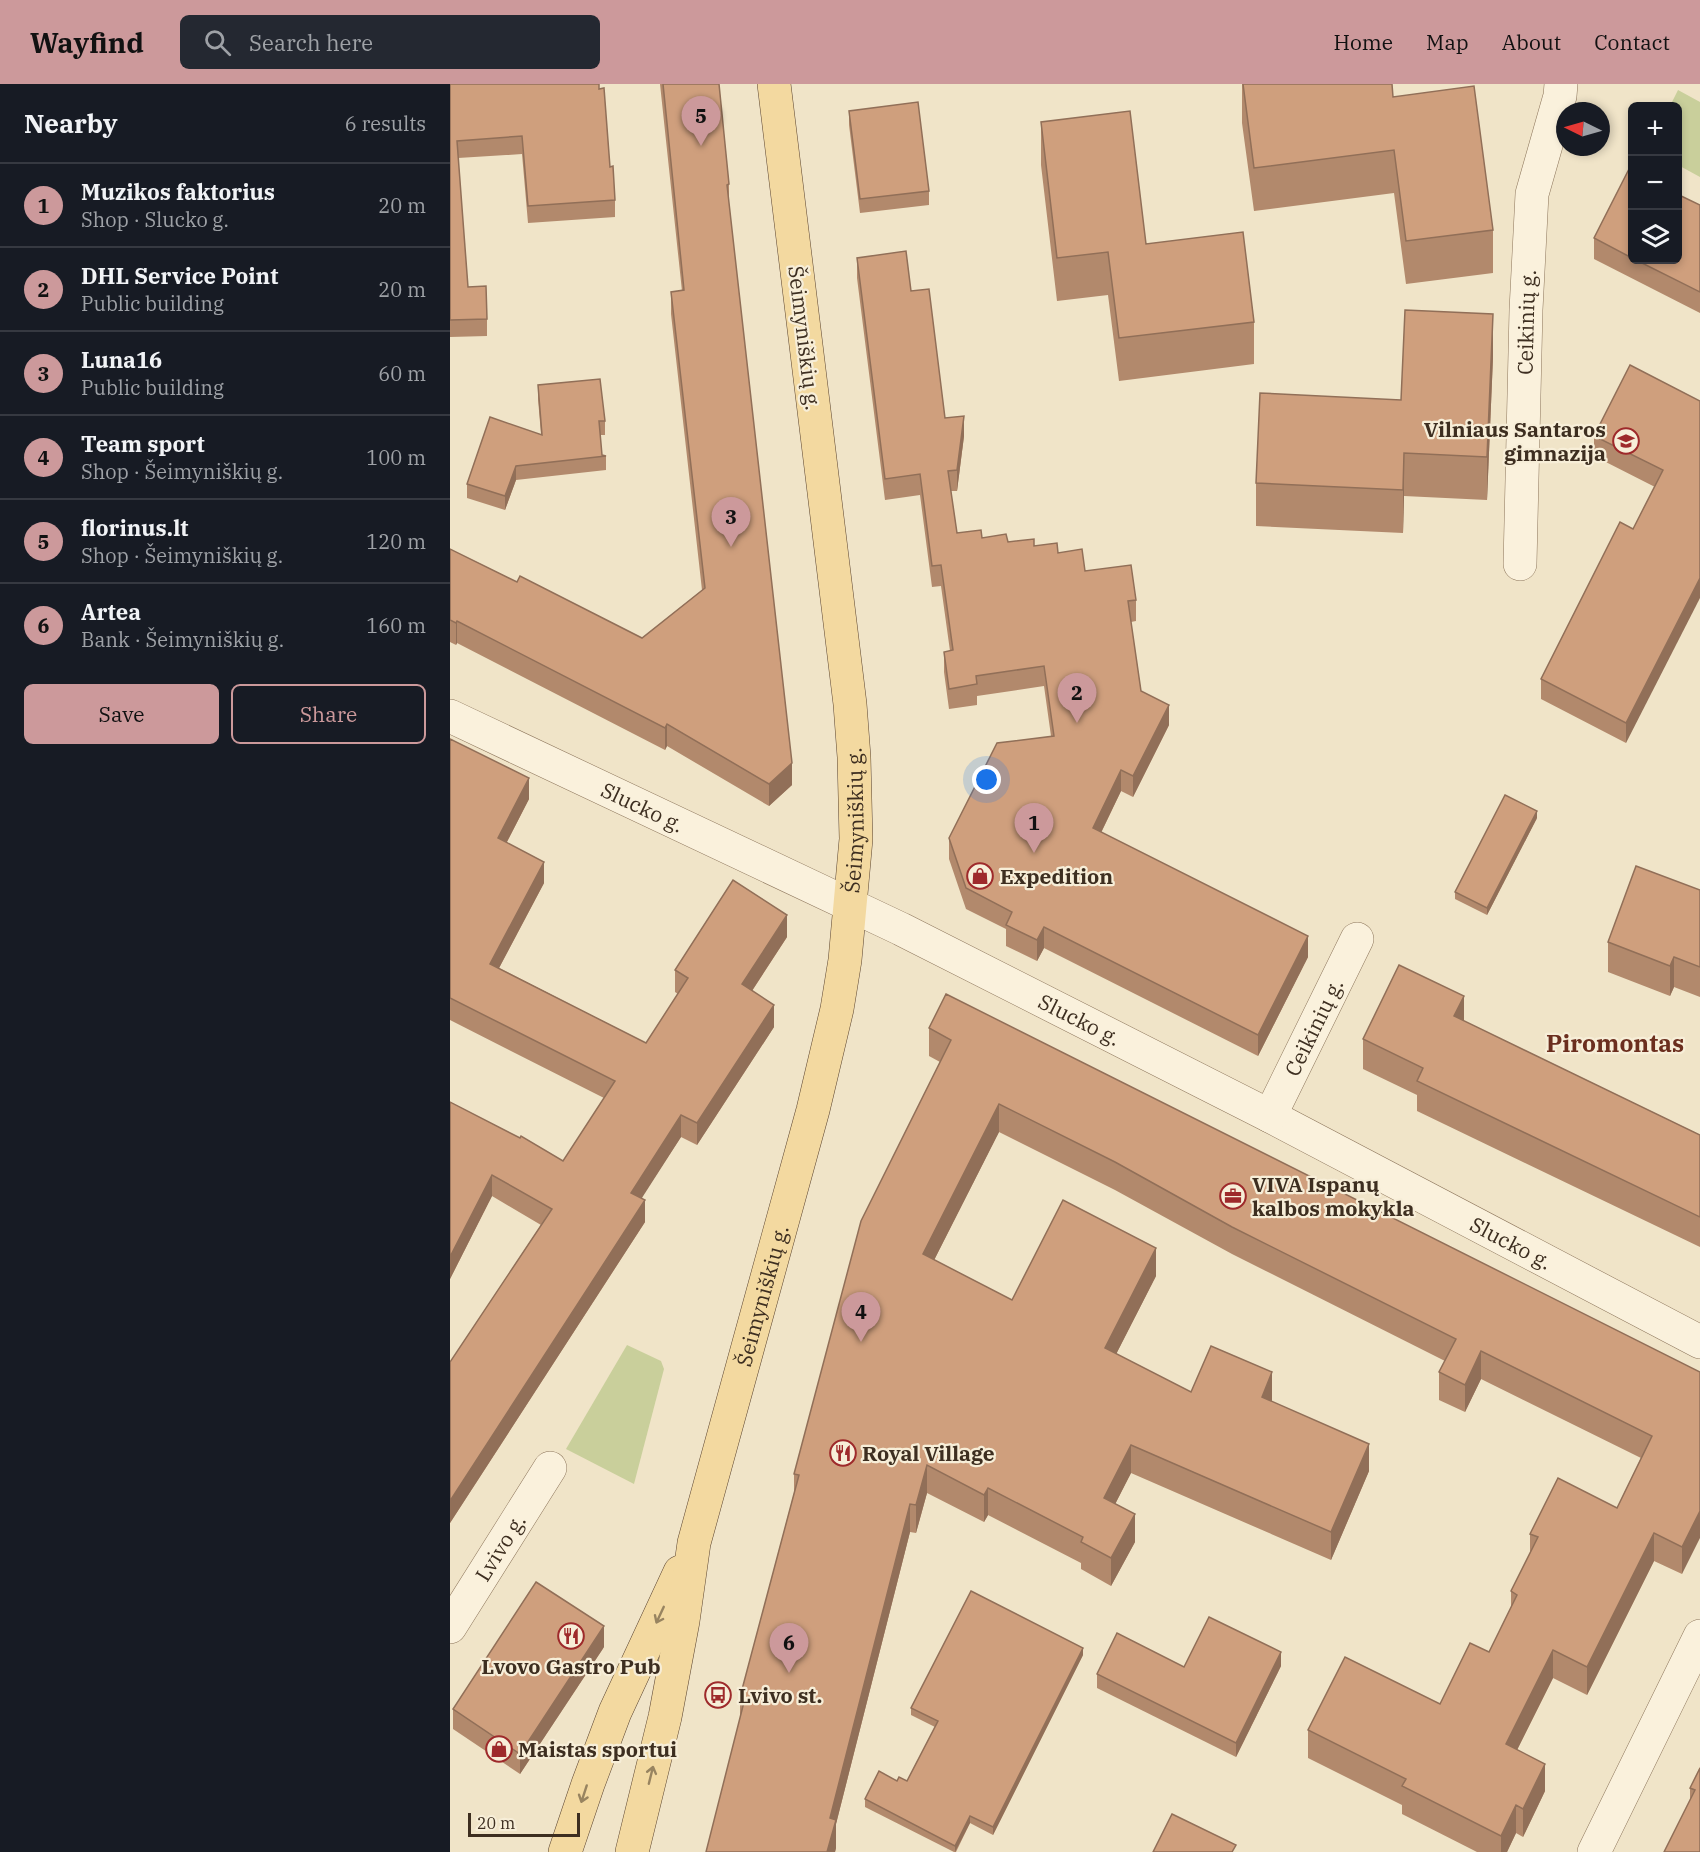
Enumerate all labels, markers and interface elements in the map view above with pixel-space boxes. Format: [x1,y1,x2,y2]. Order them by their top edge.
search box [180,15,600,69]
text: Wayfind [30,24,144,61]
icon: search [201,26,234,59]
text: Search here [249,28,373,57]
text: Home [1333,28,1393,56]
text: Map [1426,28,1469,56]
text: About [1502,28,1561,56]
text: Contact [1594,28,1670,56]
pin: 5 [682,97,720,146]
north arrow [1556,102,1610,156]
map controls [1628,102,1682,264]
button: + [1628,102,1682,156]
text: Nearby [24,106,118,140]
text: 6 results [345,110,426,137]
button: − [1628,156,1682,210]
text: Muzikos faktorius [81,177,275,206]
text: 1 [38,192,50,219]
text: 20 m [378,192,426,219]
text: Shop · Slucko g. [81,206,229,233]
button: layers [1628,210,1682,264]
text: DHL Service Point [81,261,278,290]
street label: Šeimyniškių g. [782,264,828,412]
street label: Ceikinių g. [1510,269,1542,375]
text: 2 [38,276,50,303]
text: 20 m [378,276,426,303]
text: Public building [81,290,224,317]
text: Luna16 [81,345,162,374]
text: 3 [38,360,50,387]
text: 60 m [378,360,426,387]
text: Public building [81,374,224,401]
place label: Vilniaus Santaros gimnazija [1424,415,1606,467]
school or university icon: Vilniaus Santaros gimnazija [1611,426,1641,456]
text: Team sport [81,429,205,458]
text: 4 [38,444,50,471]
text: 100 m [366,444,426,471]
text: Shop · Šeimyniškių g. [81,458,283,485]
pin: 3 [712,498,750,547]
text: florinus.lt [81,513,189,542]
text: 5 [38,528,50,555]
text: 120 m [366,528,426,555]
text: Shop · Šeimyniškių g. [81,542,283,569]
text: Artea [81,597,141,626]
text: 6 [38,612,50,639]
text: 160 m [366,612,426,639]
text: Bank · Šeimyniškių g. [81,626,284,653]
pin: 2 [1058,674,1096,723]
button: Save [24,684,219,744]
button: Share [231,684,426,744]
street label: Šeimyniškių g. [837,747,870,894]
your location [972,765,1001,794]
street label: Slucko g. [597,775,689,839]
pin: 1 [1014,804,1054,853]
shop icon: Expedition [965,861,995,891]
place label: Expedition [1000,862,1113,890]
street label: Ceikinių g. [1278,974,1349,1081]
street label: Slucko g. [1034,987,1125,1052]
district label: Piromontas [1546,1027,1684,1059]
place label: VIVA Ispanų kalbos mokykla [1252,1170,1414,1222]
office icon: VIVA Ispanų kalbos mokykla [1218,1181,1248,1211]
street label: Slucko g. [1466,1210,1557,1276]
street label: Šeimyniškių g. [729,1222,795,1370]
pin: 4 [842,1292,880,1342]
restaurant icon: Royal Village [828,1438,858,1468]
place label: Royal Village [862,1439,995,1467]
street label: Lvivo g. [468,1508,532,1586]
one-way arrow [653,1605,665,1623]
restaurant icon: Lvovo Gastro Pub [556,1621,586,1651]
pin: 6 [770,1624,808,1673]
place label: Lvovo Gastro Pub [481,1652,661,1680]
bus stop icon: Lvivo st. [703,1680,733,1710]
place label: Lvivo st. [738,1681,822,1709]
shop icon: Maistas sportui [484,1734,514,1764]
place label: Maistas sportui [518,1735,677,1763]
one-way arrow [646,1766,658,1785]
one-way arrow [578,1784,589,1803]
scale bar [468,1810,580,1838]
text: 20 m [477,1813,515,1833]

